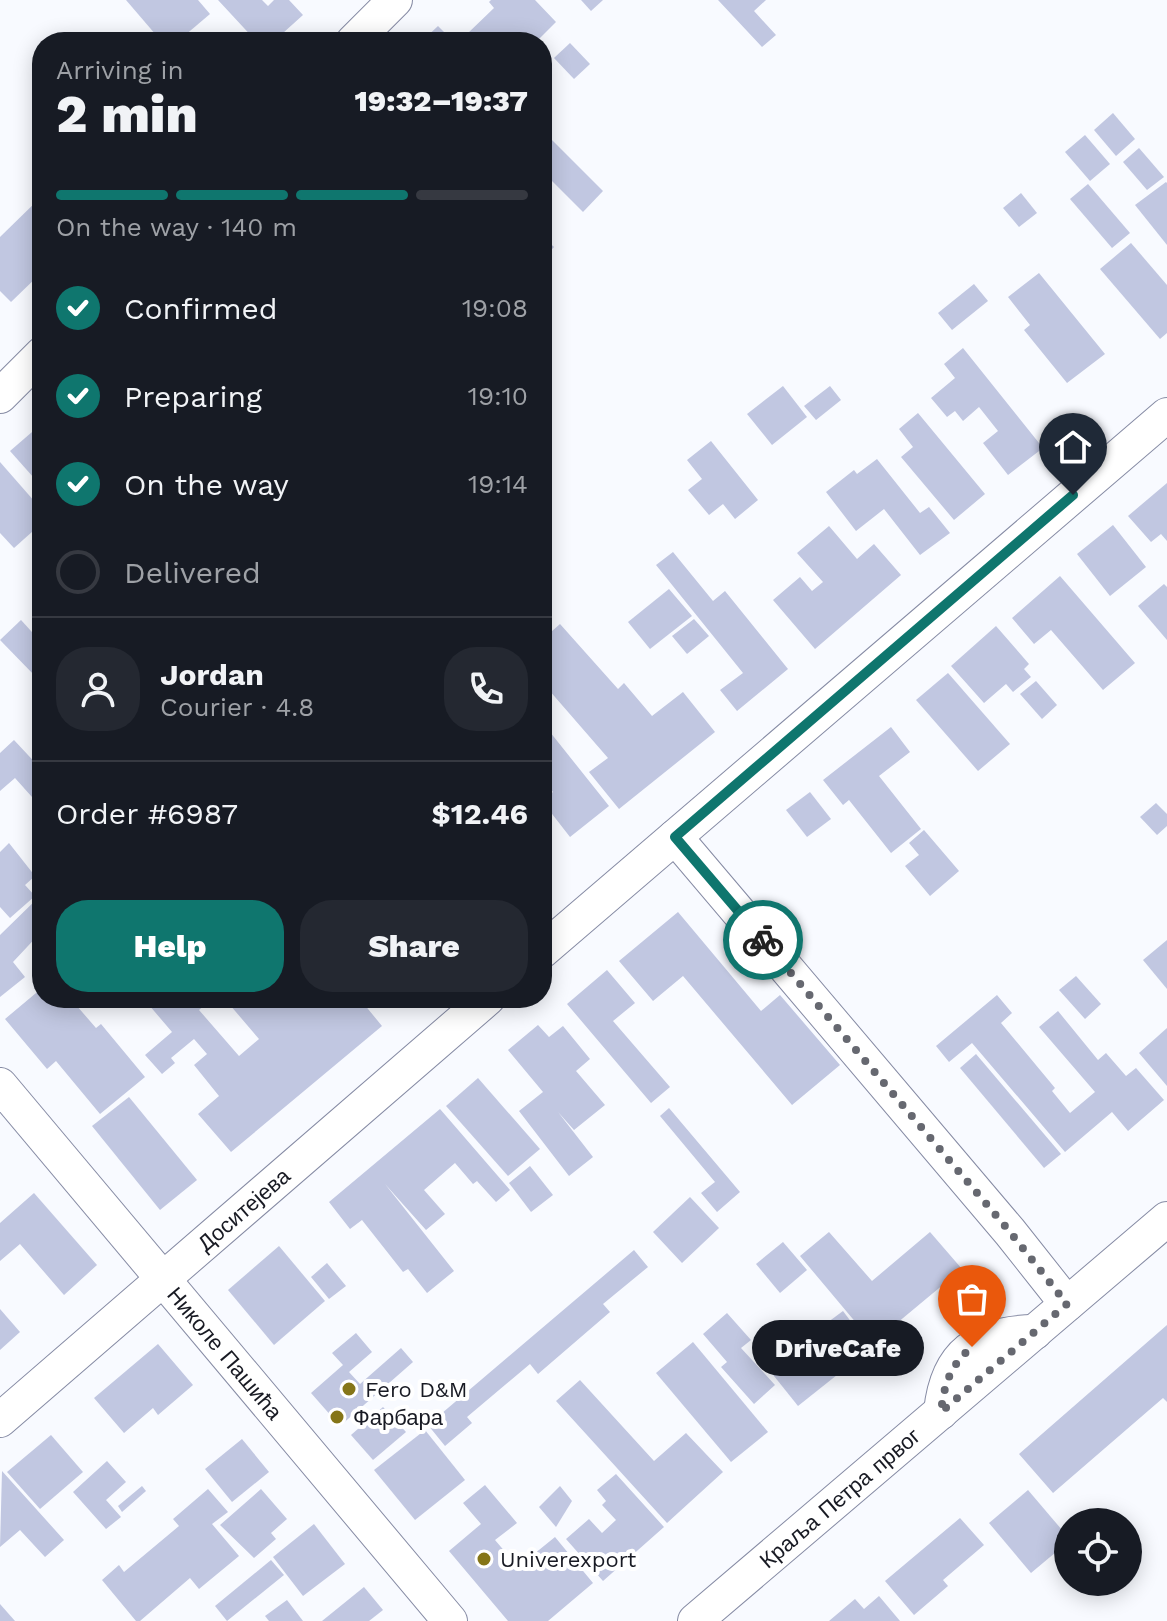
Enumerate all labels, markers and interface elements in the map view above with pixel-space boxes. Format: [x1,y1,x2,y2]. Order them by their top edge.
text: Arriving in [56,55,184,85]
text: 19:32–19:37 [354,83,528,118]
text: 2 min [56,84,198,145]
text: On the way · 140 m [56,212,297,242]
icon: check [56,286,100,330]
text: Confirmed [124,291,278,326]
text: 19:08 [462,293,528,323]
icon: check [56,374,100,418]
text: Preparing [124,379,262,414]
text: 19:10 [468,381,528,411]
pin [1039,413,1107,495]
icon: home [1051,425,1095,469]
icon: check [56,462,100,506]
text: On the way [124,467,289,502]
text: 19:14 [468,469,528,499]
text: Delivered [124,555,261,590]
button: person [56,647,140,731]
button: phone [444,647,528,731]
text: Jordan [160,657,264,692]
text: Courier · 4.8 [160,692,314,722]
text: Order #6987 [56,796,238,831]
text: $12.46 [432,796,528,831]
button: Help [56,900,284,992]
button: Share [300,900,528,992]
courier [723,900,803,980]
icon: bike [741,918,785,962]
street label: Доситејева [192,1162,295,1256]
pin [938,1265,1006,1347]
icon: bag [950,1277,994,1321]
street label: Николе Пашића [162,1282,288,1425]
callout: DriveCafe [752,1319,924,1375]
text: DriveCafe [775,1333,901,1363]
place label: Fero D&M [365,1377,468,1402]
marker: Fero D&M [340,1380,358,1398]
place label: Фарбара [353,1405,444,1430]
marker: Фарбара [328,1408,346,1426]
street label: Краља Петра првог [755,1423,925,1573]
map controls [1054,1508,1142,1596]
button: locate [1054,1508,1142,1596]
place label: Univerexport [500,1547,636,1572]
marker: Univerexport [475,1550,493,1568]

